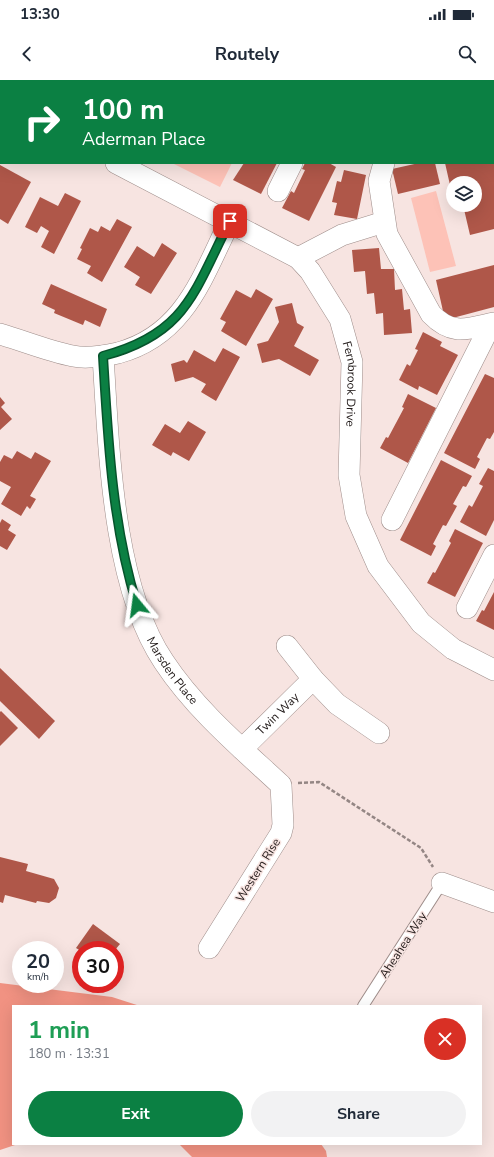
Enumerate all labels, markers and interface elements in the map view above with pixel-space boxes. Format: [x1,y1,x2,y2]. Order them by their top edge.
text: 13:30 [20,4,60,24]
text: Routely [215,42,279,66]
icon: back [16,43,38,65]
icon: search [456,43,478,65]
text: 100 m [82,91,165,129]
icon: right [16,96,68,148]
text: Aderman Place [82,127,205,151]
map controls [446,176,482,212]
button: layers [446,176,482,212]
pin [213,204,247,238]
icon: arrive [219,210,241,232]
street label: Fernbrook Drive [339,339,360,427]
position arrow [116,584,158,626]
street label: Marsden Place [143,634,201,708]
street label: Twin Way [253,689,303,739]
street label: Western Rise [232,835,284,905]
street label: Aheahea Way [376,908,431,981]
speed limit sign: 30 [72,941,124,993]
text: 20 [26,948,50,975]
text: km/h [27,970,49,984]
text: 1 min [28,1014,90,1046]
button: close [424,1018,466,1060]
text: 180 m · 13:31 [28,1045,110,1063]
button: Exit [28,1091,243,1137]
button: Share [251,1091,466,1137]

